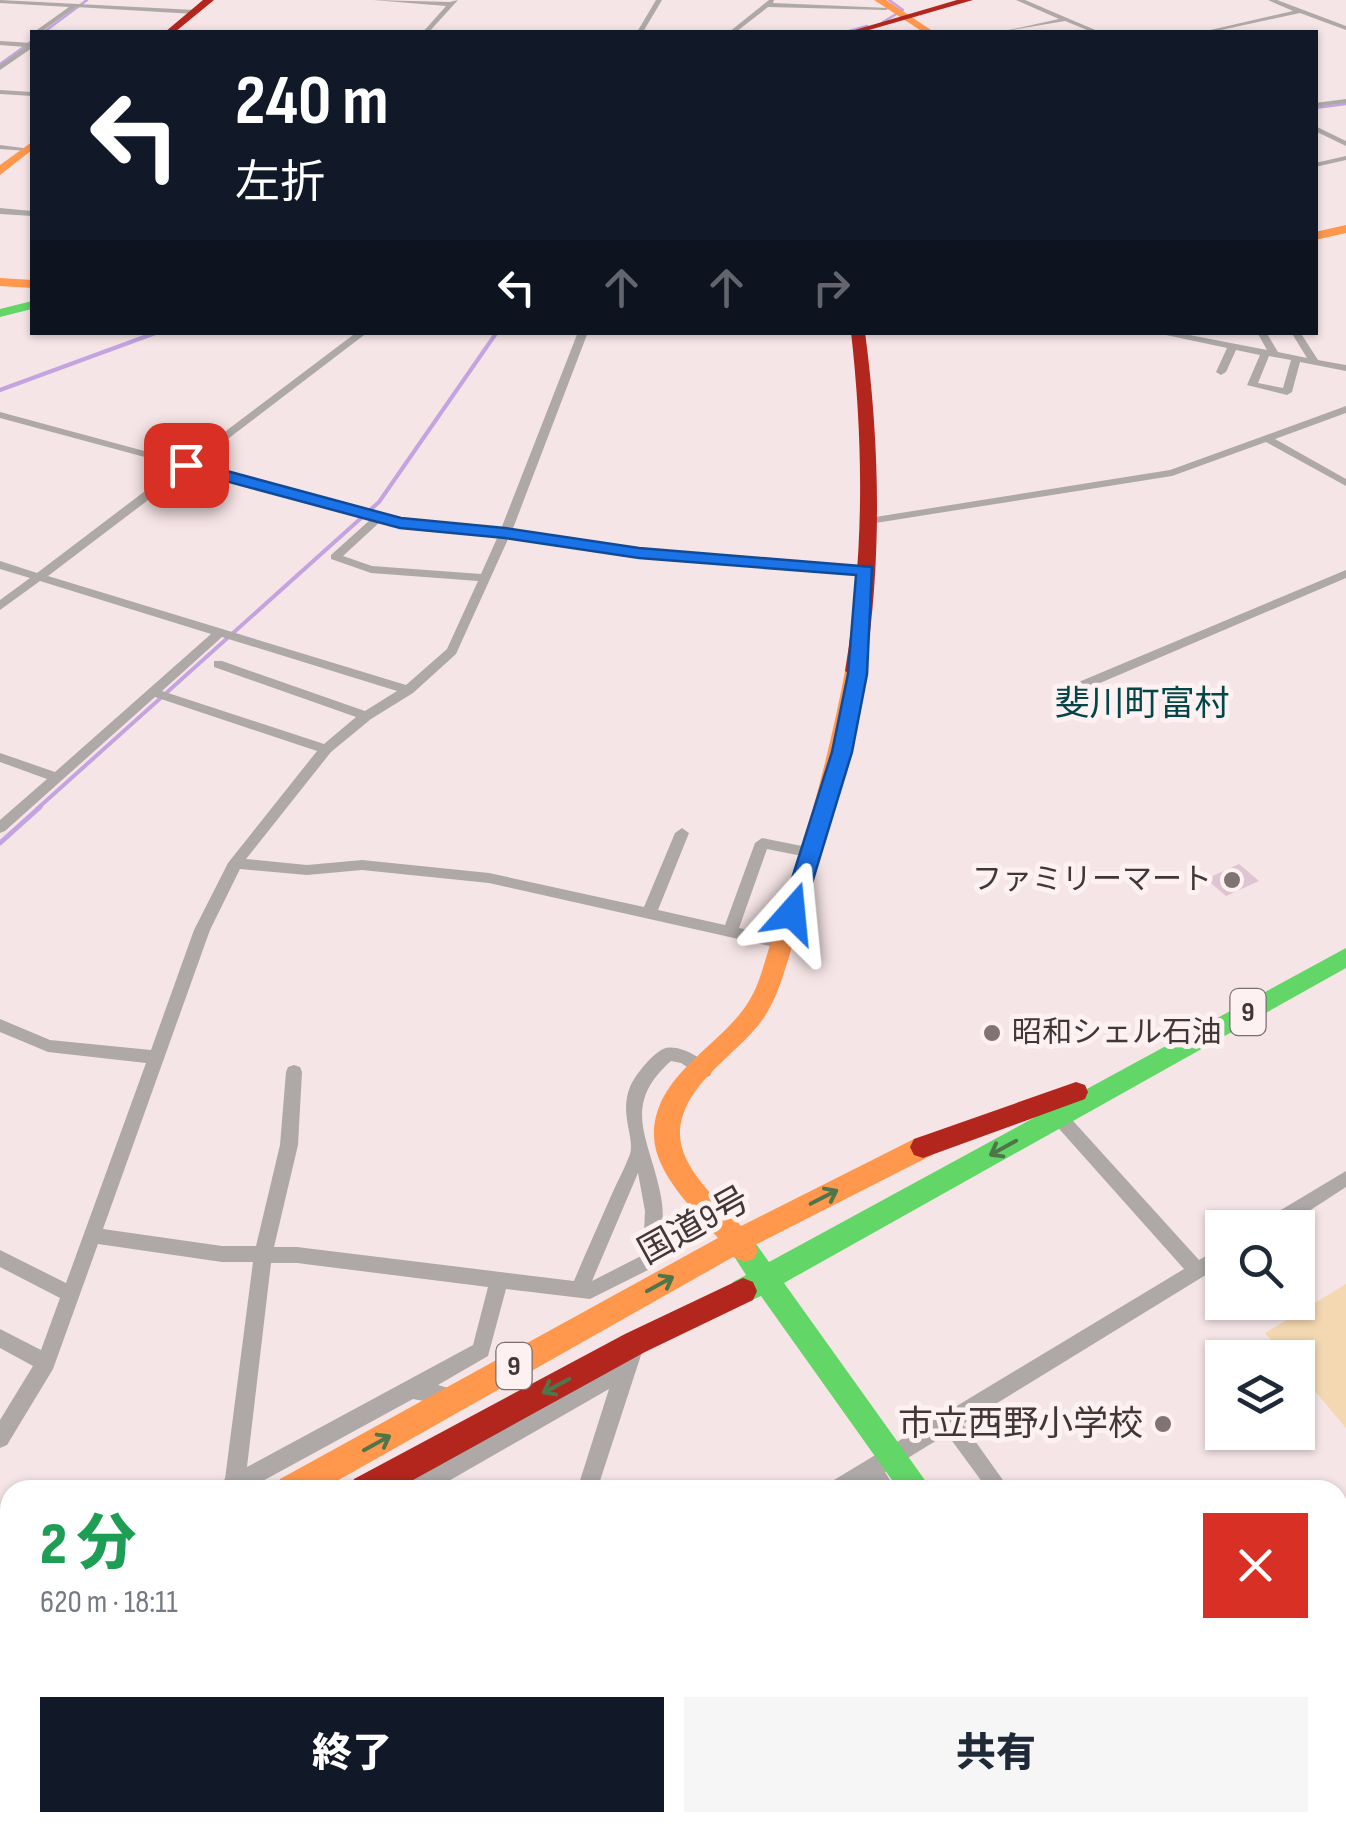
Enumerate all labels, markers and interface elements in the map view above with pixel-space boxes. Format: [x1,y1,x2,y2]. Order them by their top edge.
text: 240 m [235,60,389,144]
icon: left [70,70,200,200]
text: 左折 [235,156,325,211]
icon: left [489,260,544,315]
icon: ahead [594,260,649,315]
icon: ahead [699,260,754,315]
icon: right [804,260,859,315]
pin [144,423,229,508]
icon: arrive [159,438,214,493]
district label: 斐川町富村 [1054,683,1230,726]
position arrow [740,861,844,965]
place label: ファミリーマート [972,862,1212,898]
marker: ファミリーマート [1221,869,1243,891]
road number: 9 [1230,989,1266,1035]
place label: 昭和シェル石油 [1012,1015,1222,1051]
marker: 昭和シェル石油 [981,1022,1003,1044]
one-way arrow [989,1139,1019,1159]
street label: 国道9号 [631,1178,757,1274]
one-way arrow [809,1187,838,1206]
map controls [1205,1210,1315,1450]
button: search [1205,1210,1315,1320]
one-way arrow [645,1273,674,1293]
button: layers [1205,1340,1315,1450]
road number: 9 [496,1343,532,1389]
one-way arrow [542,1376,572,1396]
place label: 市立西野小学校 [898,1403,1143,1446]
marker: 市立西野小学校 [1152,1413,1174,1435]
one-way arrow [361,1432,391,1452]
text: 2 分 [40,1509,136,1581]
button: close [1203,1513,1308,1618]
text: 620 m · 18:11 [40,1583,178,1622]
button: 終了 [40,1697,664,1812]
button: 共有 [684,1697,1308,1812]

